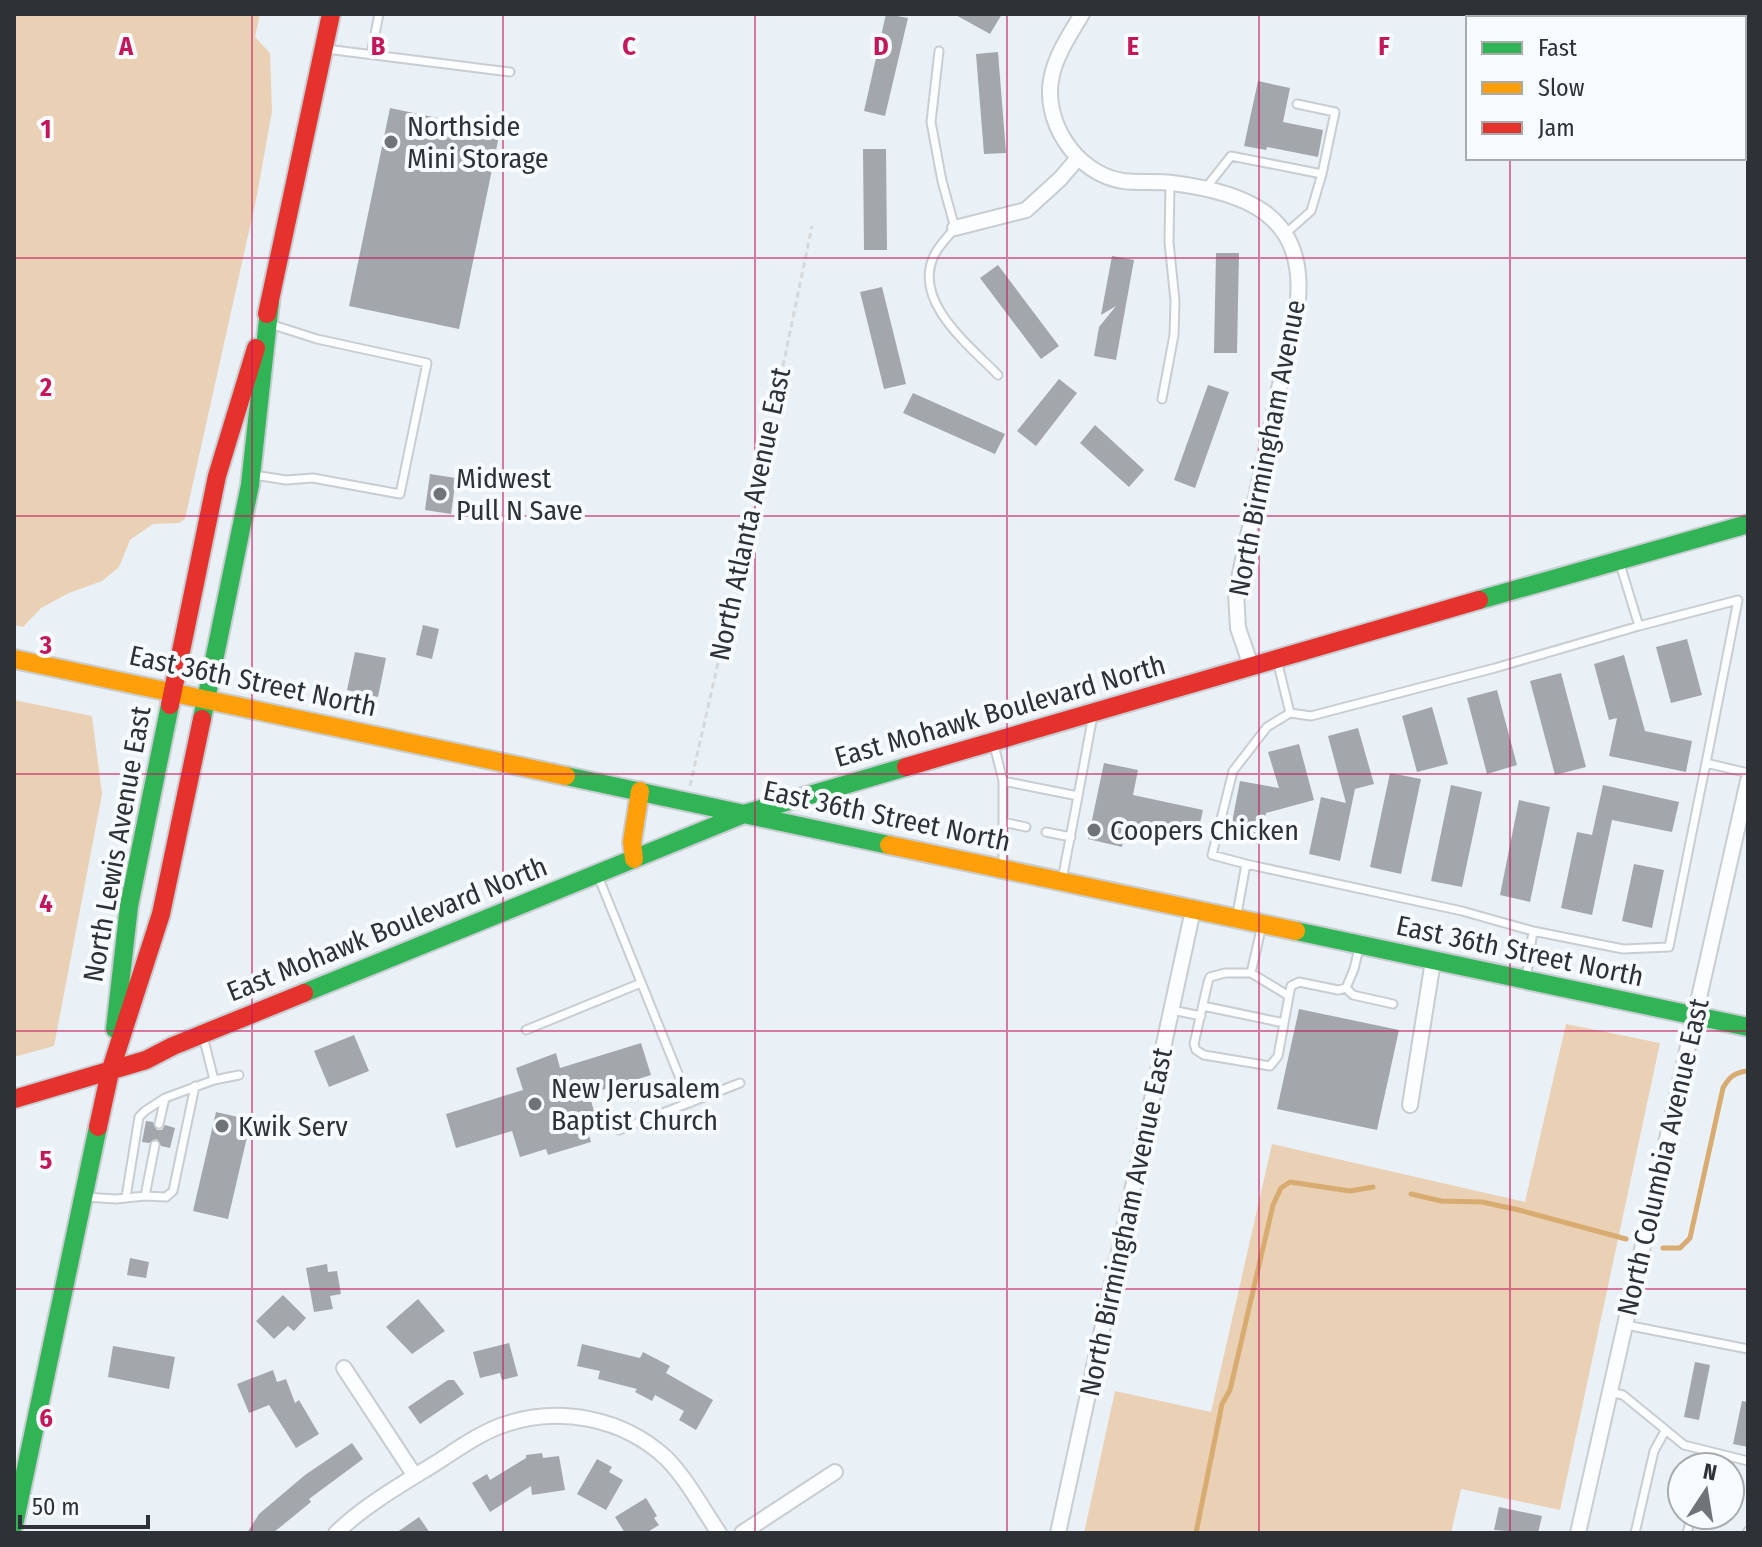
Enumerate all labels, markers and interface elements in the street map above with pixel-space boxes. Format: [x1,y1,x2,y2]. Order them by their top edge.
legend [1466,16,1746,160]
text: A [118,31,134,62]
text: B [371,31,386,62]
text: C [622,31,636,62]
text: D [873,31,889,62]
text: E [1127,31,1139,62]
text: F [1378,31,1390,62]
text: Fast [1538,34,1577,62]
text: Slow [1538,74,1585,102]
place label: Northside Mini Storage [407,110,549,175]
text: 1 [41,114,52,145]
text: Jam [1538,114,1575,142]
marker: Northside Mini Storage [382,133,400,151]
street label: North Birmingham Avenue [1222,297,1312,599]
street label: North Atlanta Avenue East [703,364,797,664]
text: 2 [39,372,52,403]
place label: Midwest Pull N Save [456,462,583,527]
marker: Midwest Pull N Save [431,485,449,503]
text: 3 [39,630,52,661]
street label: East 36th Street North [126,639,380,723]
street label: East Mohawk Boulevard North [831,648,1169,774]
street label: North Lewis Avenue East [76,703,158,985]
street label: East 36th Street North [760,774,1014,858]
place label: Coopers Chicken [1110,814,1299,847]
marker: Coopers Chicken [1085,821,1103,839]
street label: East Mohawk Boulevard North [222,850,552,1008]
text: 4 [39,888,53,919]
street label: East 36th Street North [1393,909,1647,993]
street label: North Columbia Avenue East [1610,994,1716,1319]
street label: North Birmingham Avenue East [1073,1044,1179,1399]
place label: New Jerusalem Baptist Church [551,1072,720,1137]
marker: New Jerusalem Baptist Church [526,1095,544,1113]
place label: Kwik Serv [238,1110,348,1143]
marker: Kwik Serv [213,1117,231,1135]
text: 5 [40,1145,53,1176]
text: 6 [39,1403,53,1434]
north arrow [1666,1451,1746,1531]
text: N [1701,1457,1719,1487]
scale bar [20,1479,148,1529]
text: 50 m [32,1493,80,1521]

